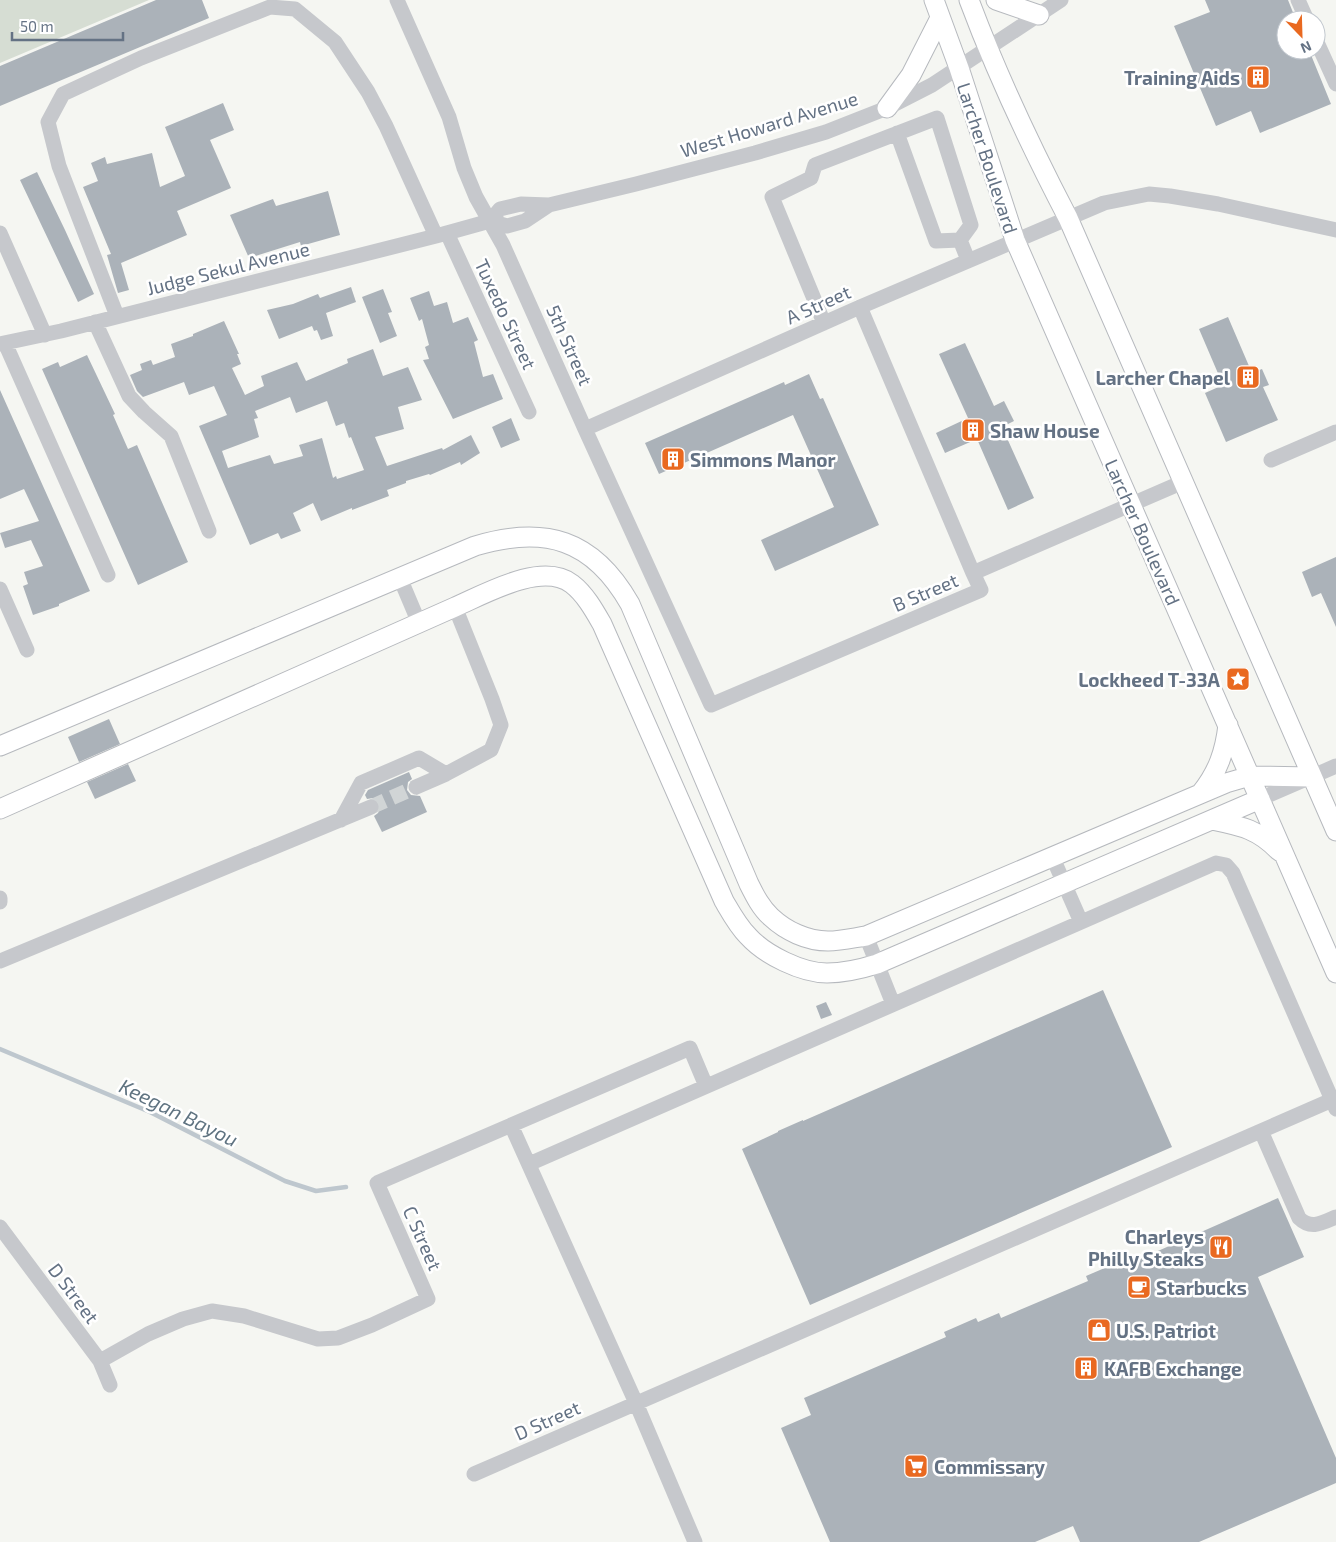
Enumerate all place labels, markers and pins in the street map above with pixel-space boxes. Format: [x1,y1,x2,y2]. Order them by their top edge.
building icon: Training Aids [1245,64,1271,90]
place label: Training Aids [1124,66,1240,89]
building icon: Larcher Chapel [1235,364,1261,390]
place label: Larcher Chapel [1096,366,1231,389]
building icon: Shaw House [960,417,986,443]
place label: Shaw House [990,419,1100,442]
building icon: Simmons Manor [660,446,686,472]
place label: Simmons Manor [690,448,836,471]
place icon: Lockheed T-33A [1225,666,1251,692]
place label: Lockheed T-33A [1078,668,1221,691]
place label: Charleys Philly Steaks [1088,1225,1204,1271]
restaurant icon: Charleys Philly Steaks [1208,1234,1234,1260]
cafe icon: Starbucks [1126,1274,1152,1300]
place label: Starbucks [1156,1276,1247,1299]
shop icon: U.S. Patriot [1086,1317,1112,1343]
place label: U.S. Patriot [1116,1319,1216,1342]
building icon: KAFB Exchange [1073,1355,1099,1381]
place label: KAFB Exchange [1104,1357,1242,1380]
supermarket icon: Commissary [903,1453,929,1479]
place label: Commissary [934,1455,1045,1479]

